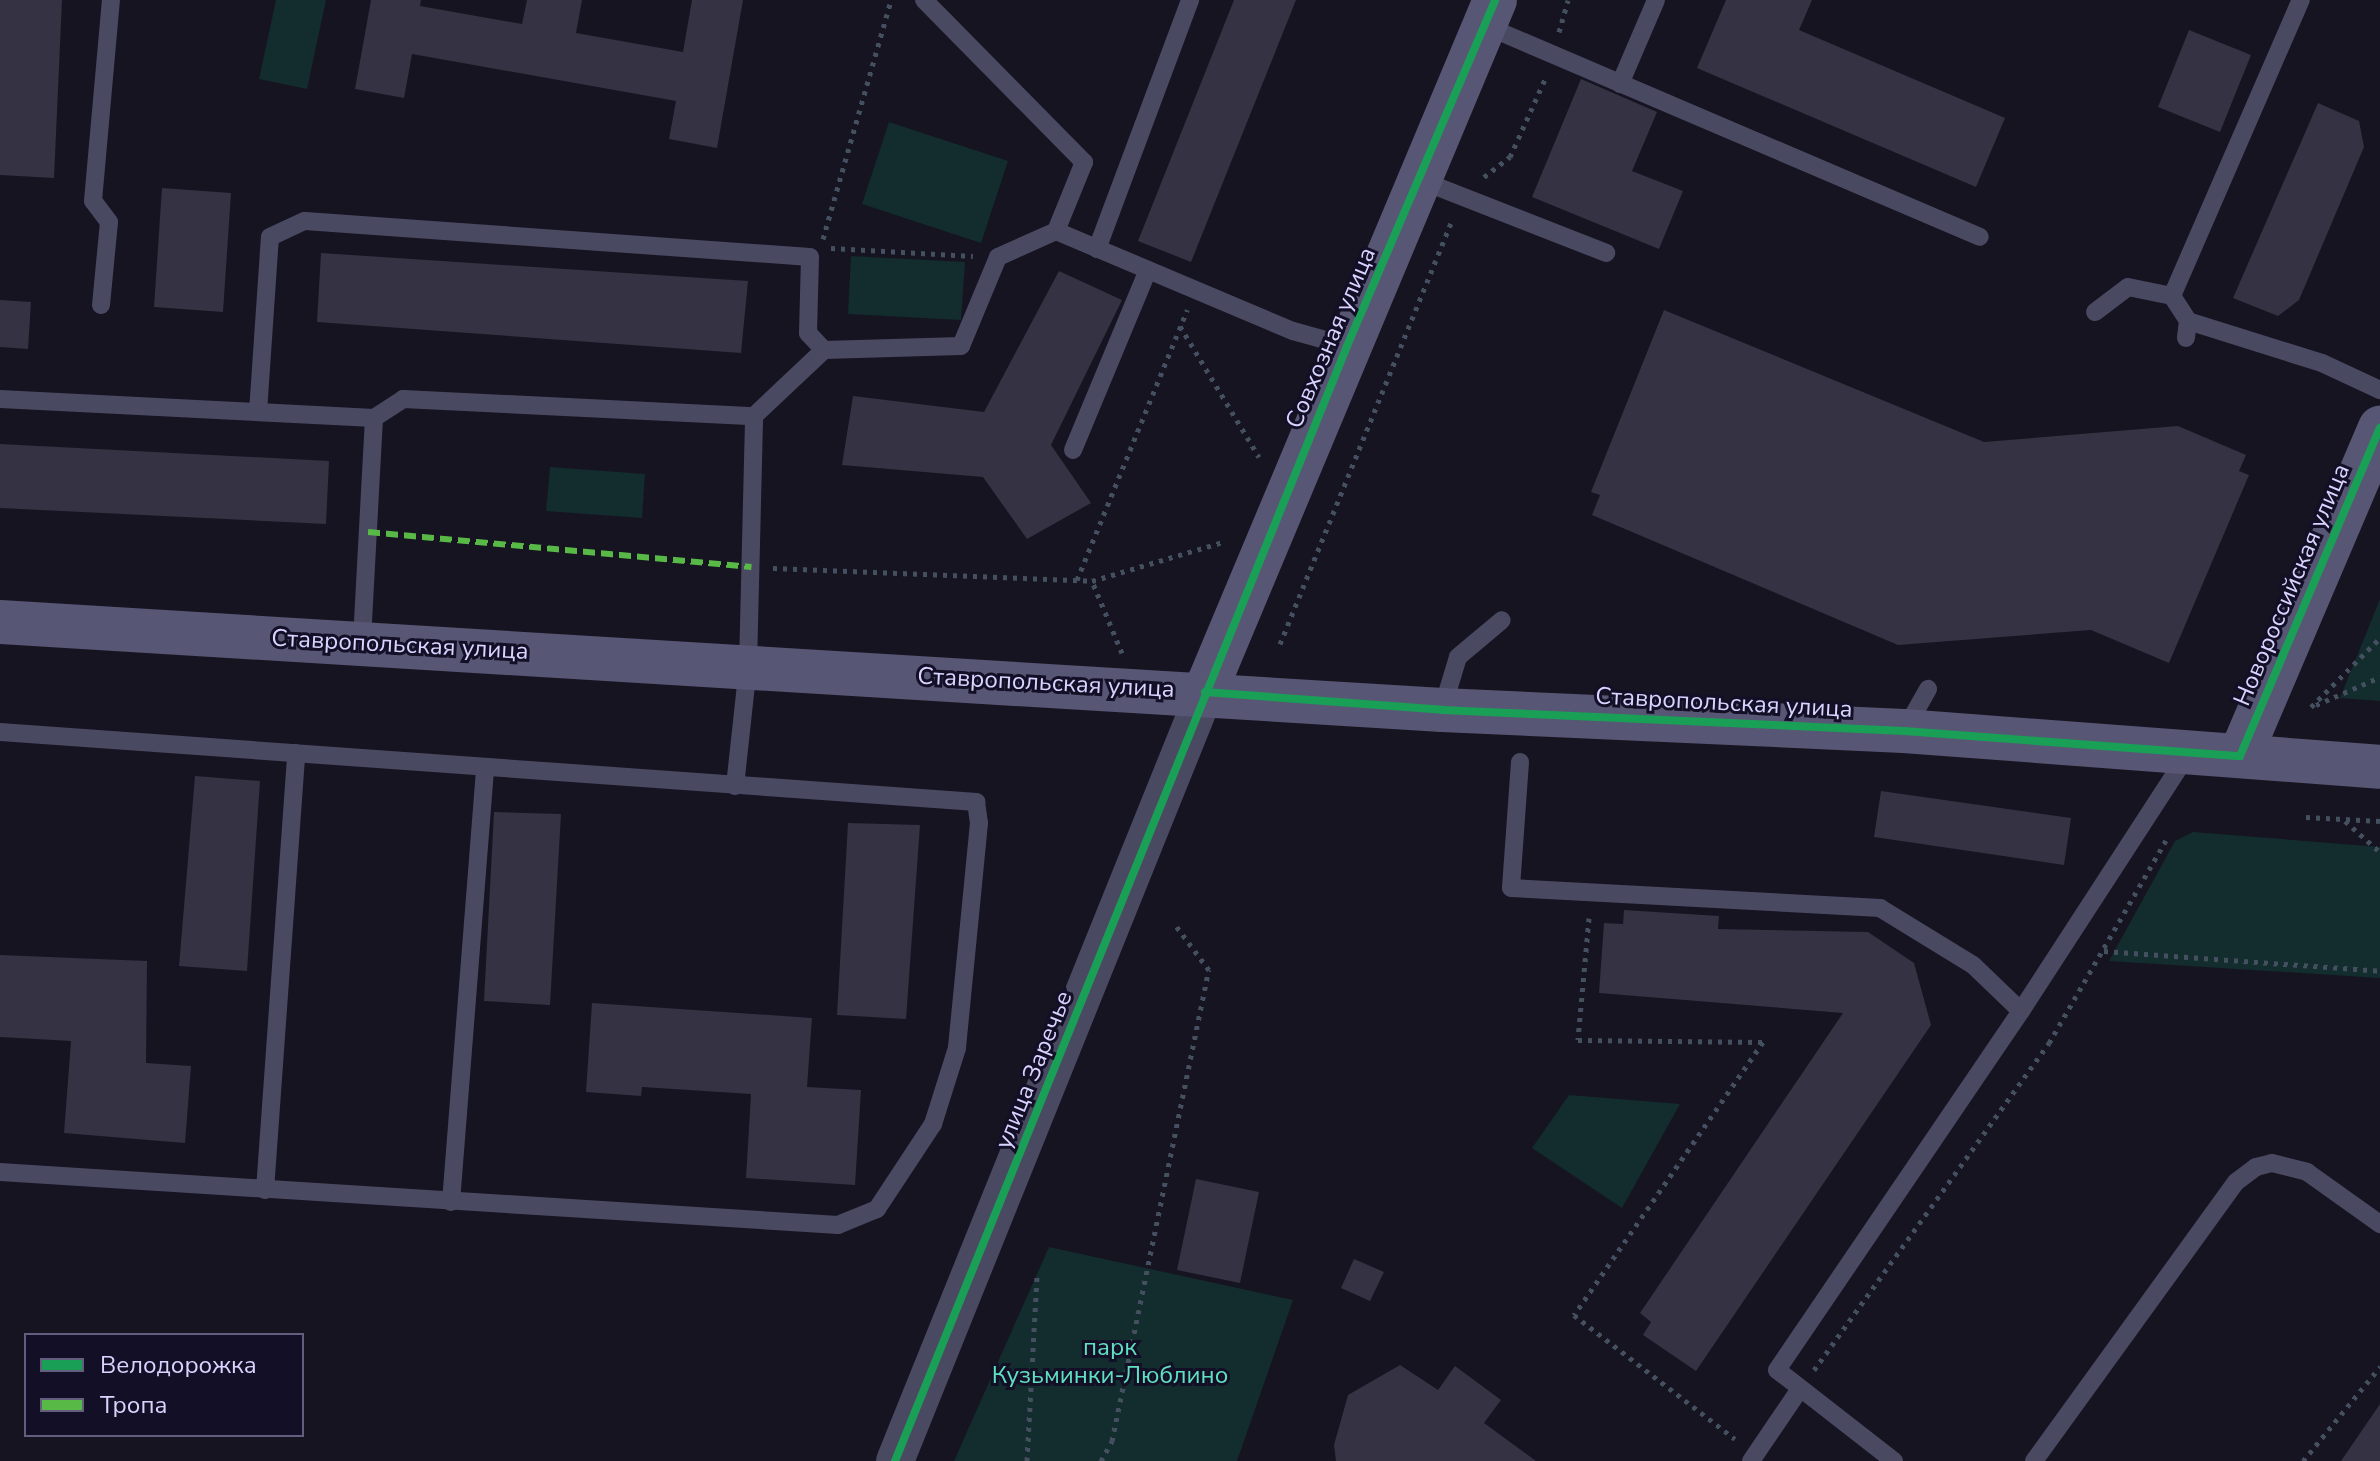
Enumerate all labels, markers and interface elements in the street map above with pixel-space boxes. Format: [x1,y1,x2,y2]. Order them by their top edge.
street label: Совхозная улица [1280,243,1382,433]
street label: Новороссийская улица [2228,460,2356,710]
street label: Ставропольская улица [271,624,529,666]
street label: Ставропольская улица [917,662,1175,704]
street label: Ставропольская улица [1595,682,1853,724]
street label: улица Заречье [989,987,1079,1153]
legend [24,1333,304,1437]
park label: парк Кузьминки-Люблино [992,1334,1228,1390]
text: Велодорожка [100,1349,257,1381]
text: Тропа [100,1389,167,1421]

